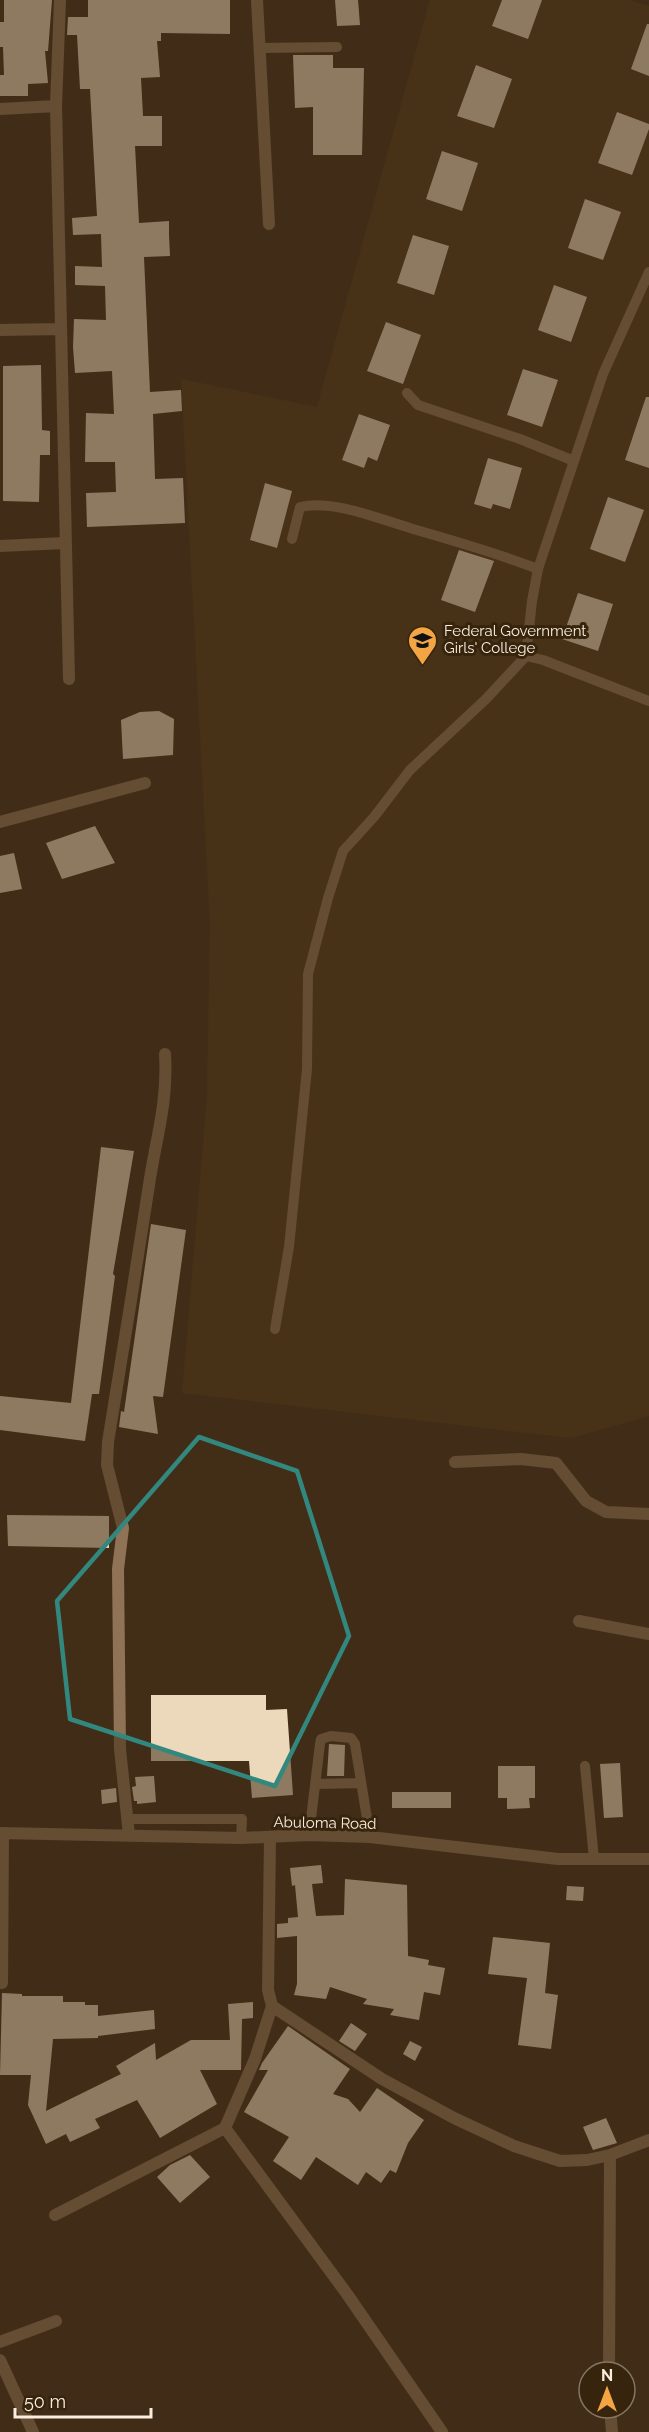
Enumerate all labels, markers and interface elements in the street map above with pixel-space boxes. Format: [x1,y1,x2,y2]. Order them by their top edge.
place label: Federal Government Girls' College [444,622,586,657]
school or university icon: Federal Government Girls' College [407,624,439,666]
street label: Abuloma Road [273,1813,377,1833]
north arrow [577,2360,637,2420]
text: N [601,2366,613,2385]
scale bar [15,2381,152,2419]
text: 50 m [24,2391,66,2412]

